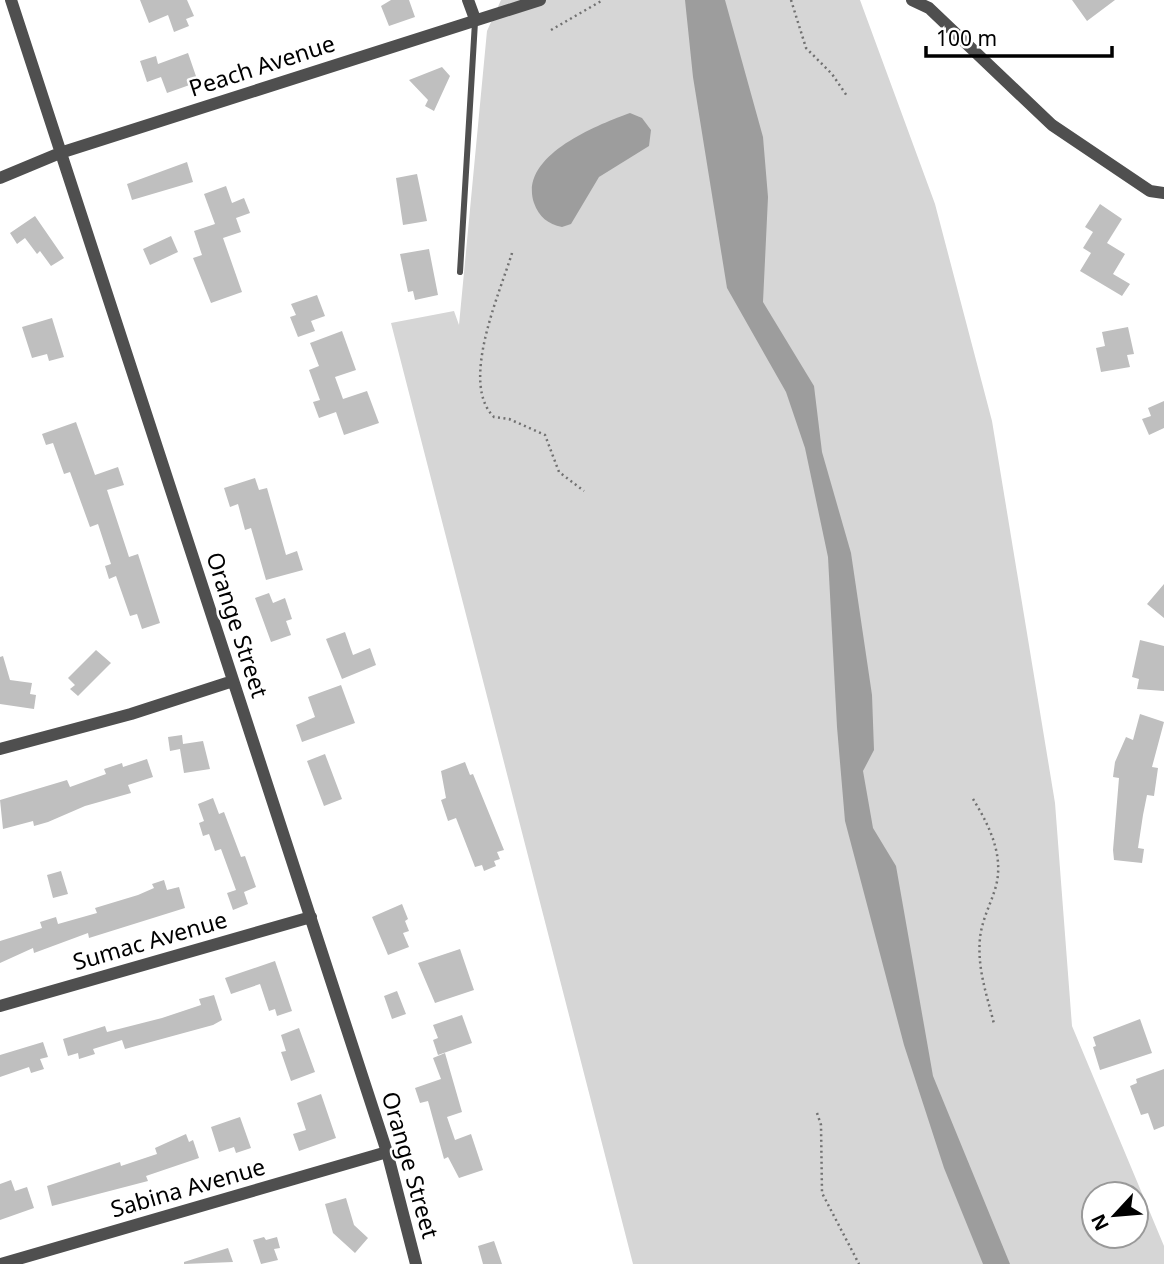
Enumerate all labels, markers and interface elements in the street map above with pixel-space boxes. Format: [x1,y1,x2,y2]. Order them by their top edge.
scale bar [926,14,1112,58]
text: 100 m [936,24,997,52]
street label: Peach Avenue [185,26,339,104]
street label: Orange Street [199,548,277,702]
street label: Sumac Avenue [69,903,231,977]
street label: Orange Street [375,1088,447,1242]
street label: Sabina Avenue [107,1150,269,1224]
north arrow [1080,1180,1150,1250]
text: N [1085,1210,1115,1235]

